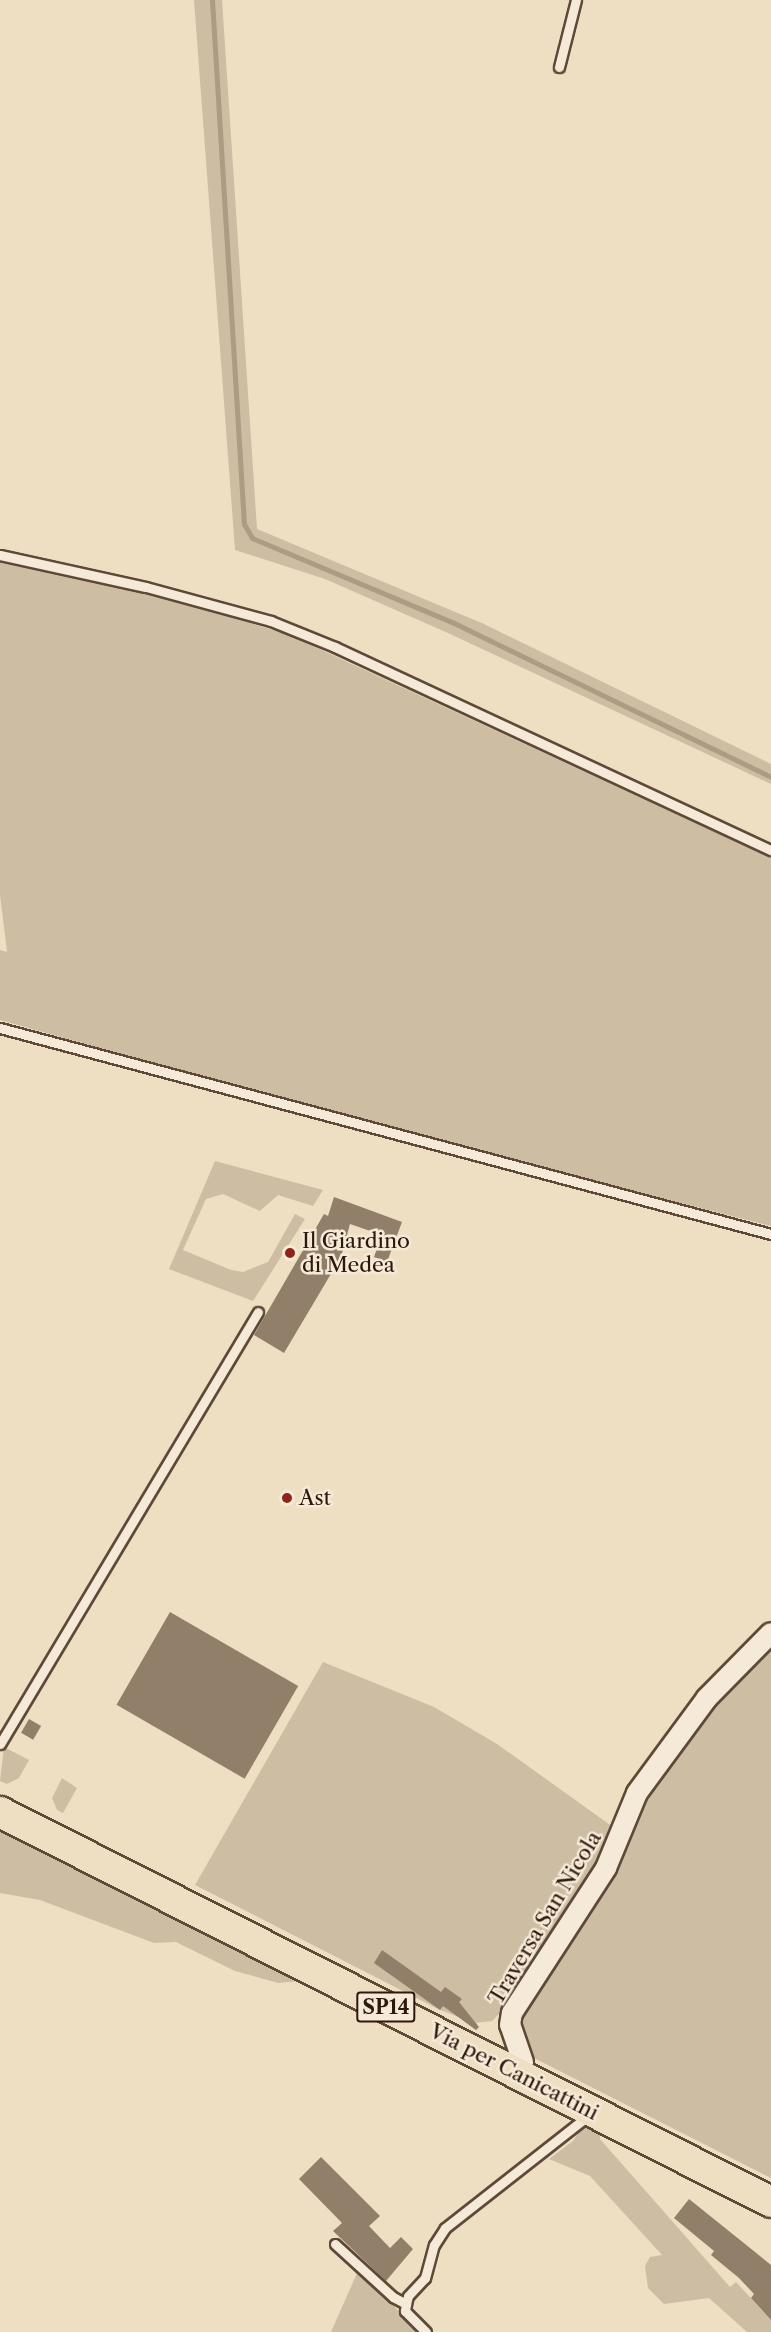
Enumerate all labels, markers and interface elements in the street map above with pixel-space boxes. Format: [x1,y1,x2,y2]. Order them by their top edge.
place label: Il Giardino di Medea [302,1228,410,1278]
marker: Il Giardino di Medea [283,1246,297,1260]
place label: Ast [299,1485,331,1511]
marker: Ast [280,1491,294,1505]
street label: Traversa San Nicola [483,1827,607,2009]
road number: SP14 [356,1990,416,2024]
street label: Via per Canicattini [425,2018,603,2126]

